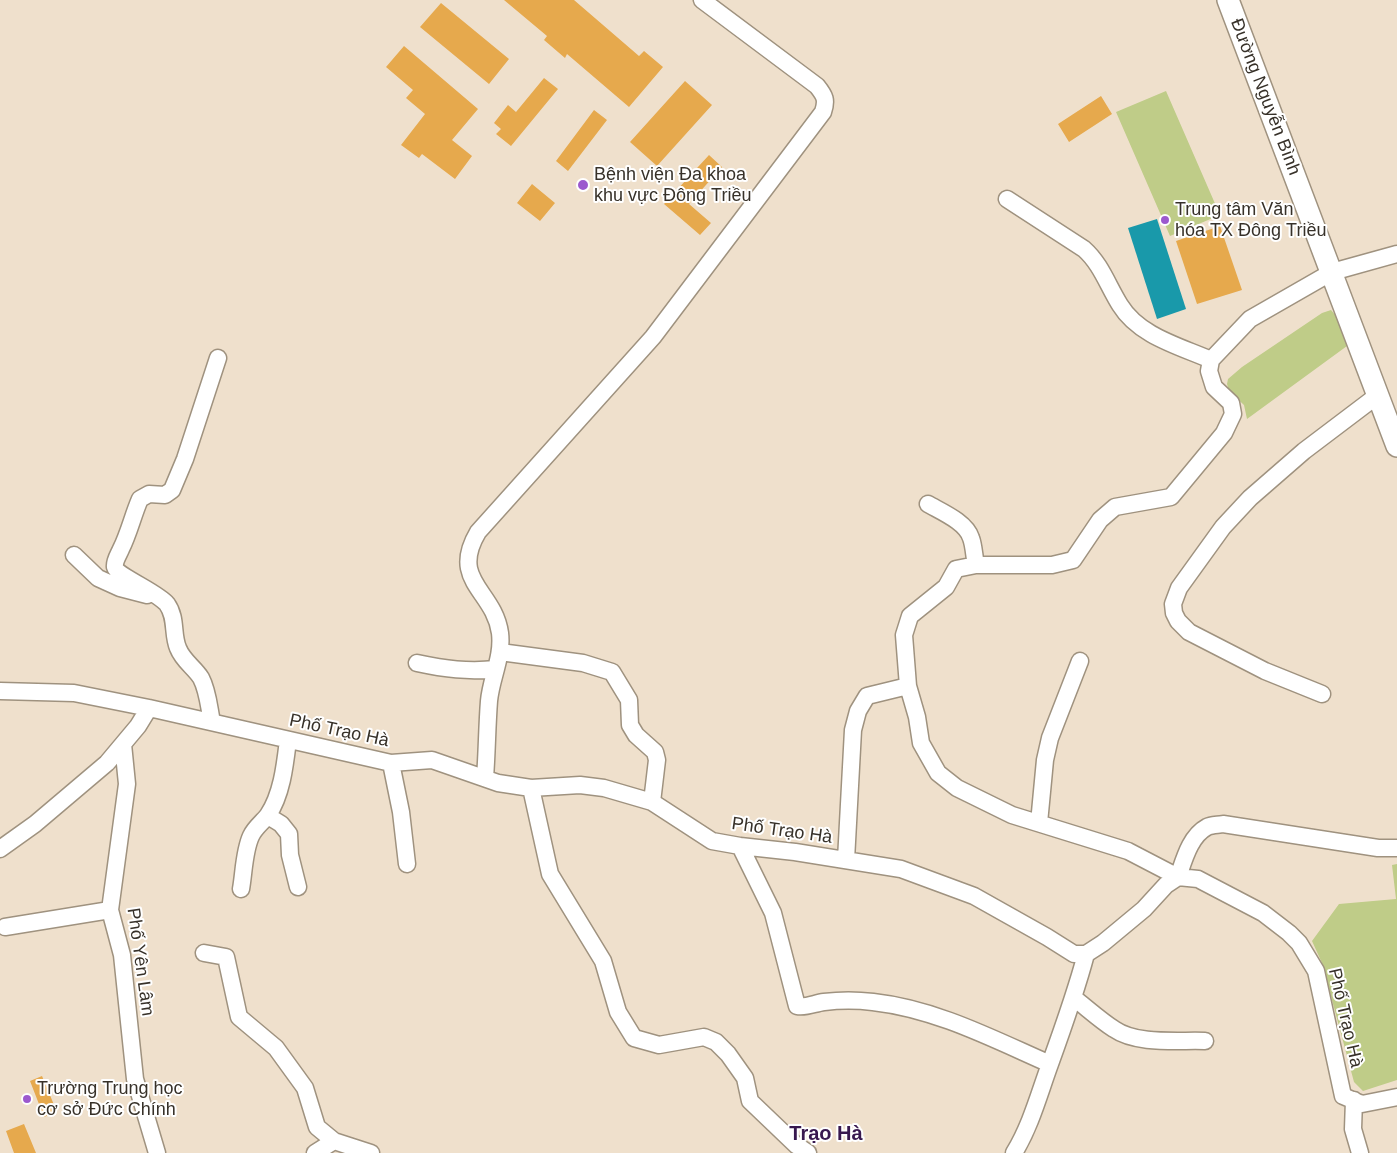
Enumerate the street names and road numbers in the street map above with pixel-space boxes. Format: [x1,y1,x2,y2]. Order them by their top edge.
street label: Đường Nguyễn Bình [1225,16,1305,178]
street label: Phố Trạo Hà [287,710,391,752]
street label: Phố Trạo Hà [730,813,834,849]
street label: Phố Yên Lâm [122,906,158,1018]
street label: Phố Trạo Hà [1323,966,1367,1070]

